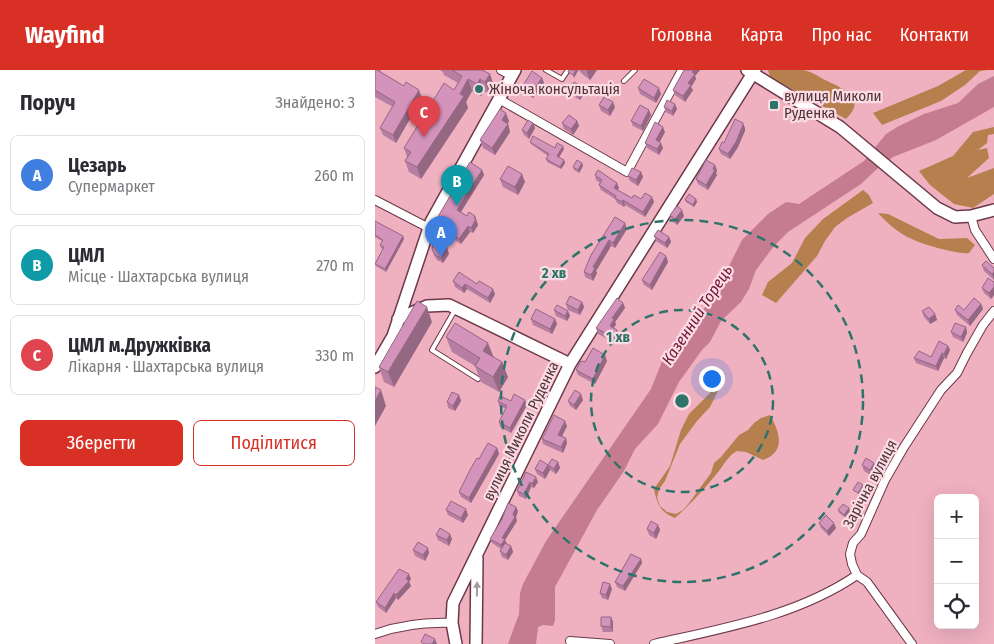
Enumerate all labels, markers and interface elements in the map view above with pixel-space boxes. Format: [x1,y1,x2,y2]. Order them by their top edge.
text: Wayfind [25,21,105,49]
text: Головна [650,24,712,46]
text: Карта [740,24,783,46]
text: Про нас [811,24,872,46]
text: Контакти [900,24,969,46]
place label: Жіноча консультація [489,80,620,98]
marker: Жіноча консультація [473,83,485,95]
place label: вулиця Миколи Руденка [784,87,882,122]
text: Поруч [20,90,76,116]
text: Знайдено: 3 [275,93,355,112]
pin: C [408,96,440,137]
marker: вулиця Миколи Руденка [768,99,780,111]
text: Цезарь [68,154,126,177]
pin: B [441,165,473,206]
text: A [33,166,41,185]
text: 260 m [315,166,354,185]
text: Супермаркет [68,177,155,196]
pin: A [425,216,457,257]
text: ЦМЛ [68,244,105,267]
text: B [33,256,41,275]
text: 270 m [316,256,354,275]
water label: Казенний Торець [658,261,736,369]
text: 2 хв [541,264,567,282]
text: Місце · Шахтарська вулиця [68,267,249,286]
text: 1 хв [606,328,630,346]
text: ЦМЛ м.Дружківка [68,334,211,357]
text: C [33,346,41,365]
text: 330 m [315,346,354,365]
text: Лікарня · Шахтарська вулиця [68,357,264,376]
street label: вулиця Миколи Руденка [479,358,563,504]
your location [699,366,725,392]
centre of rings [673,392,691,410]
button: Зберегти [20,420,183,466]
button: Поділитися [193,420,355,466]
street label: Зарічна вулиця [839,437,901,531]
map controls [934,494,979,629]
button: + [934,494,979,539]
button: − [934,539,979,584]
one-way arrow [473,581,481,597]
button: locate [934,584,979,629]

